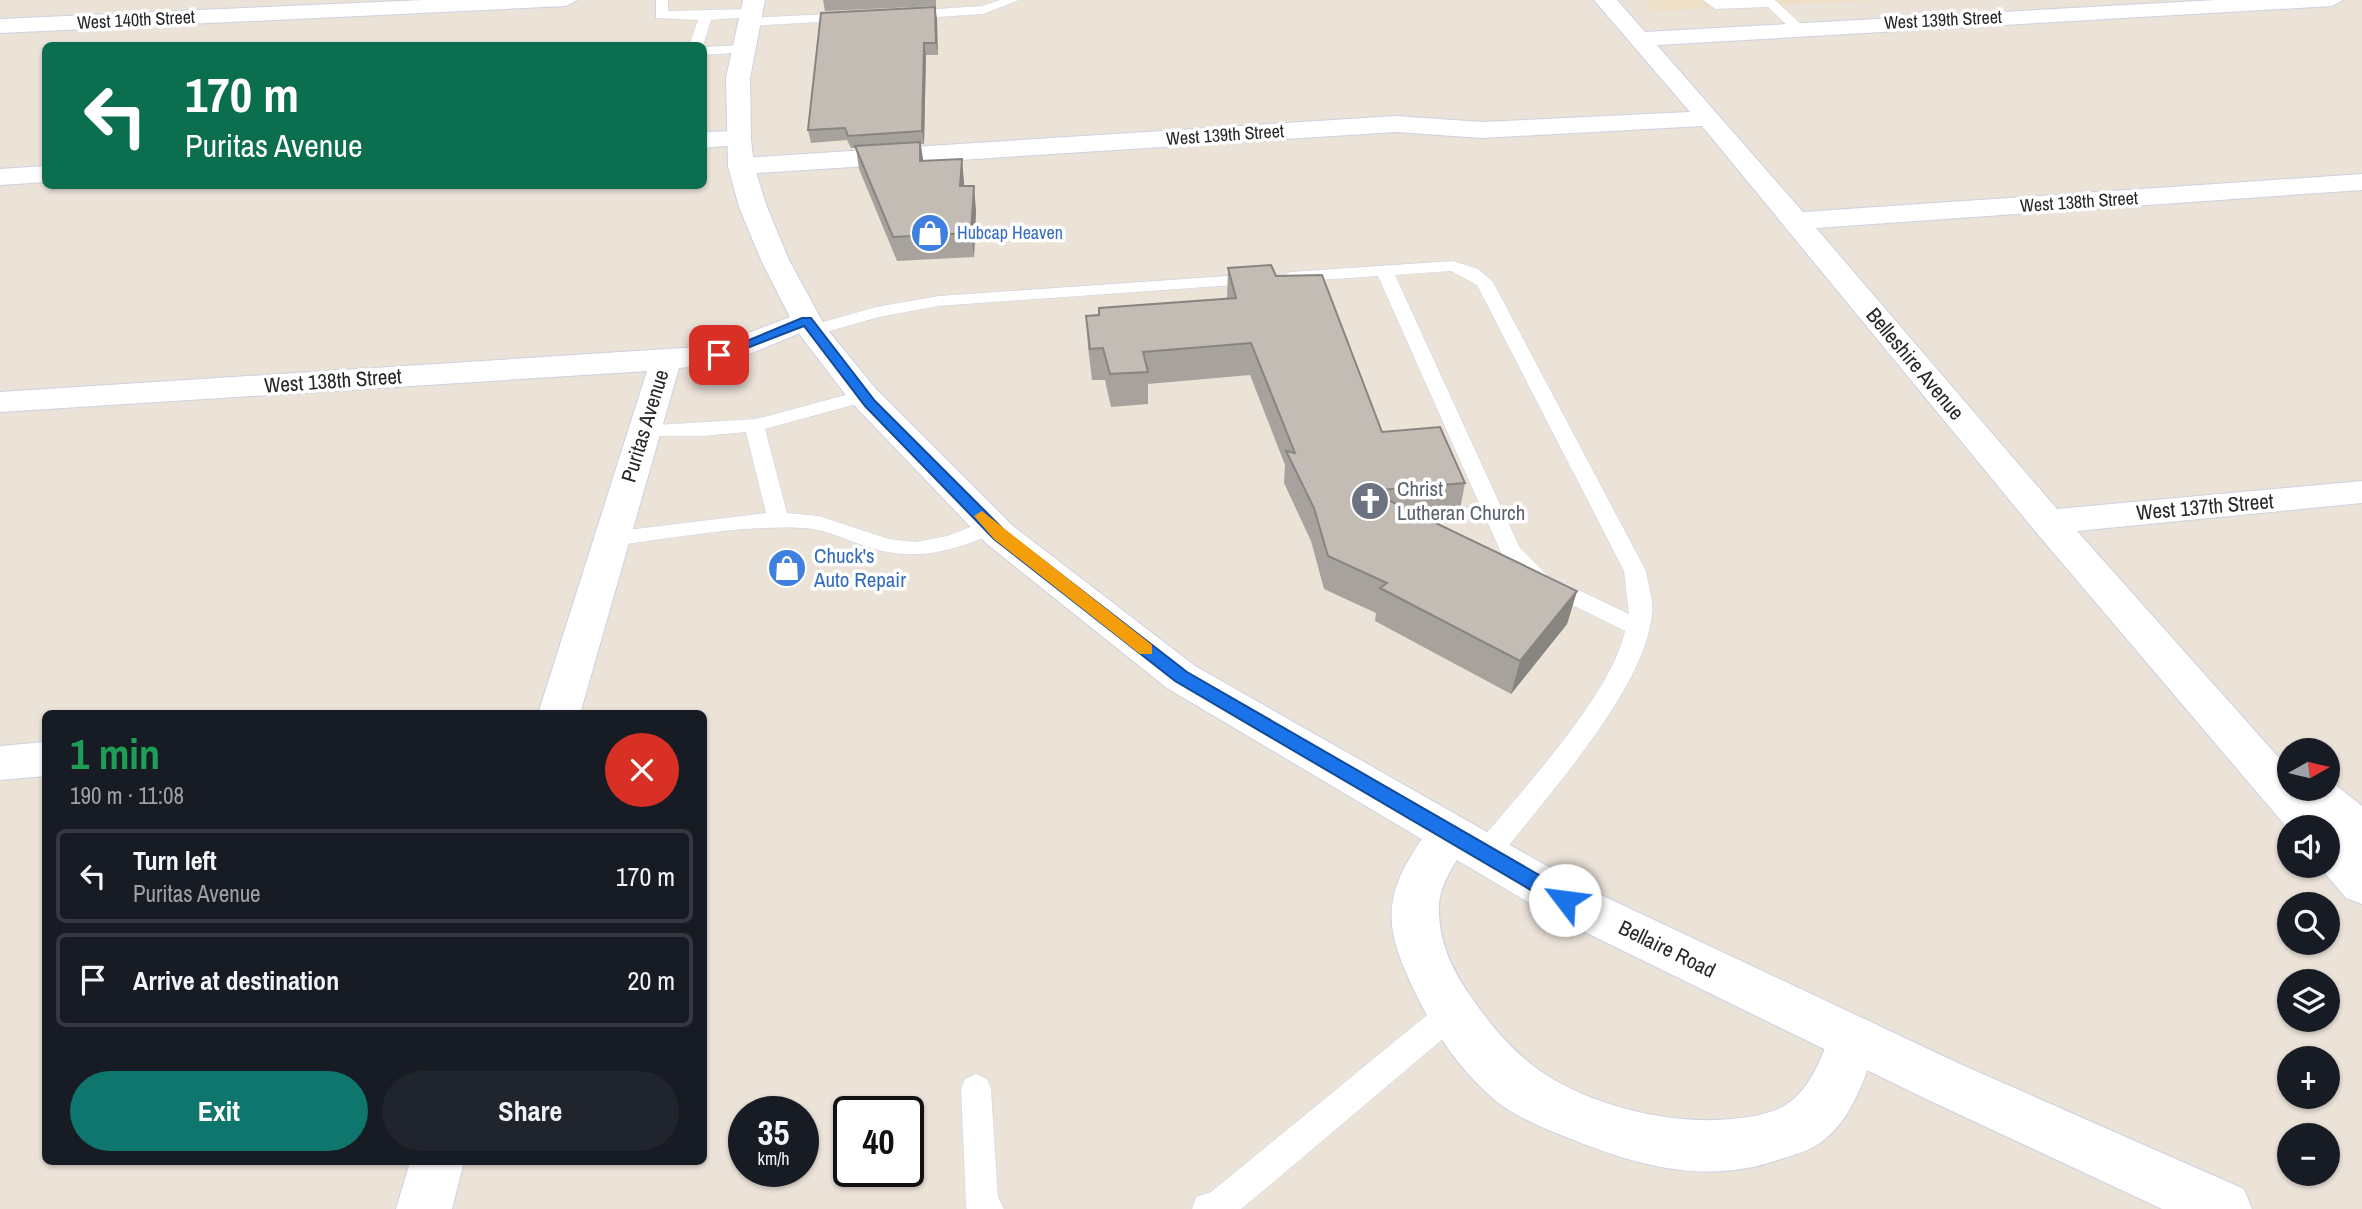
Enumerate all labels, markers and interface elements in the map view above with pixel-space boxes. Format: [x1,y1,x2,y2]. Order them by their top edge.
street label: West 140th Street [76,4,196,35]
street label: West 139th Street [1883,4,2003,35]
text: 170 m [185,61,299,127]
icon: left [70,70,161,161]
street label: West 139th Street [1165,118,1285,151]
text: Puritas Avenue [185,124,363,167]
street label: West 138th Street [2019,185,2139,218]
shop icon: Hubcap Heaven [909,212,951,254]
place label: Hubcap Heaven [957,220,1063,245]
street label: Belleshire Avenue [1860,301,1971,426]
pin [689,325,749,385]
icon: arrive [700,336,738,374]
street label: West 138th Street [263,361,403,400]
street label: Puritas Avenue [614,366,675,486]
place label: Christ Lutheran Church [1397,474,1525,527]
church icon: Christ Lutheran Church [1349,480,1391,522]
street label: West 137th Street [2135,486,2275,527]
place label: Chuck's Auto Repair [813,541,906,594]
shop icon: Chuck's Auto Repair [766,547,808,589]
text: 1 min [70,726,160,782]
button: close [605,733,679,807]
north arrow [2277,738,2340,802]
map controls [2277,738,2340,1186]
text: 190 m · 11:08 [70,780,184,811]
button: sound [2277,815,2340,878]
text: Turn left [133,843,217,878]
icon: left [74,857,112,895]
text: 170 m [616,859,675,894]
position arrow [1528,863,1602,937]
text: Puritas Avenue [133,878,261,909]
button: search [2277,892,2340,955]
street label: Bellaire Road [1614,913,1720,984]
icon: arrive [74,961,112,999]
text: Arrive at destination [133,963,339,998]
text: 20 m [628,963,675,998]
button: layers [2277,969,2340,1032]
button: + [2277,1046,2340,1109]
button: Exit [70,1071,368,1151]
button: Share [382,1071,679,1151]
speed limit sign: 40 [833,1096,924,1187]
text: 35 [758,1109,789,1156]
button: − [2277,1123,2340,1186]
text: km/h [758,1146,790,1171]

